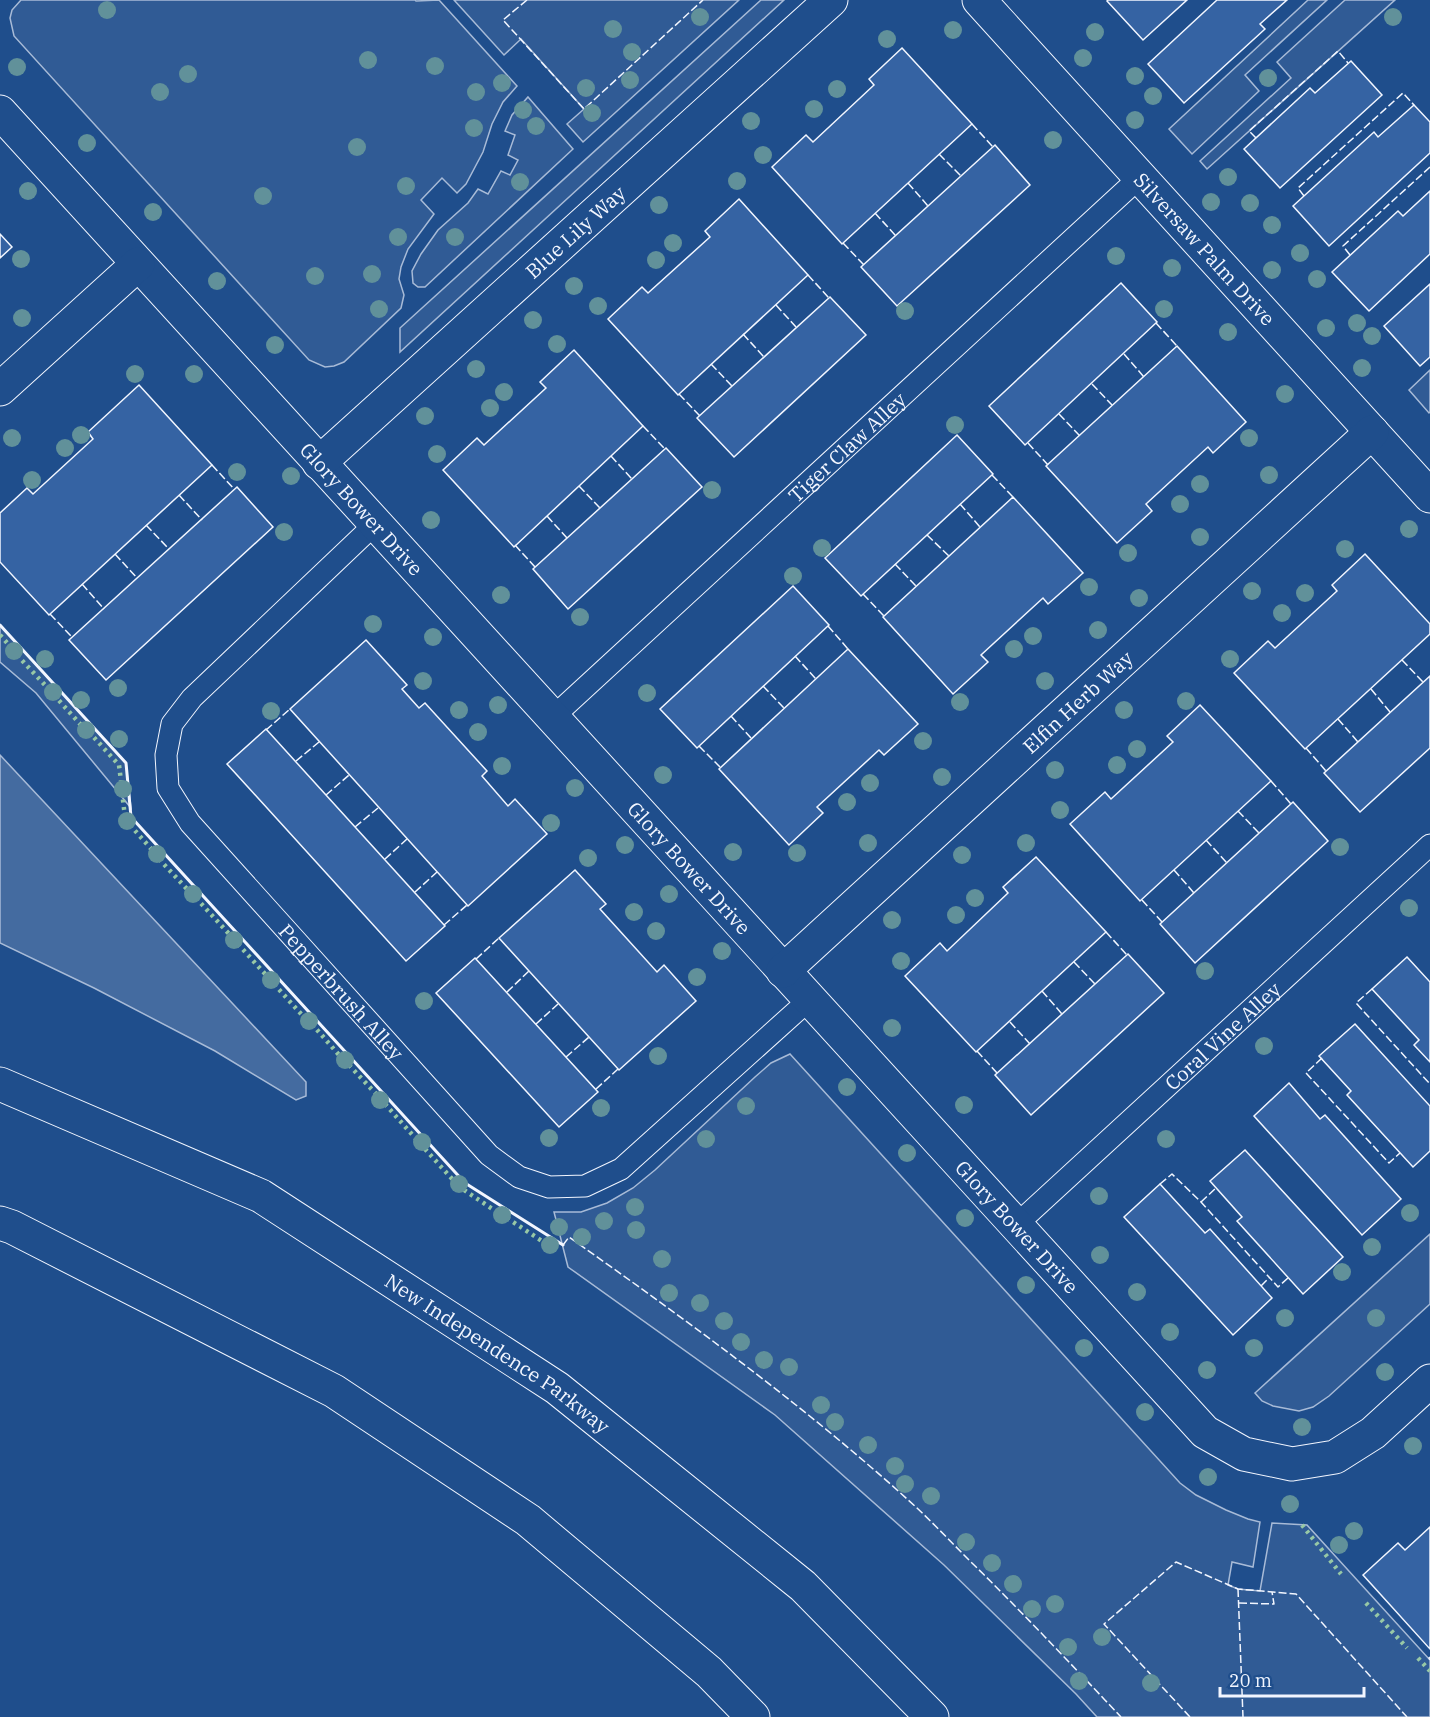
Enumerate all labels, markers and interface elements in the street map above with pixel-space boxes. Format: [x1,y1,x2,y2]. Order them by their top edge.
street label: Silversaw Palm Drive [1128,166,1282,331]
street label: Blue Lily Way [519,179,631,284]
street label: Tiger Claw Alley [782,386,912,508]
street label: Glory Bower Drive [294,436,430,581]
street label: Elfin Herb Way [1016,644,1139,759]
street label: Glory Bower Drive [622,795,757,940]
street label: Pepperbrush Alley [273,918,410,1066]
street label: Coral Vine Alley [1158,975,1286,1096]
street label: Glory Bower Drive [950,1154,1085,1299]
street label: New Independence Parkway [380,1267,616,1439]
scale bar [1220,1660,1364,1698]
text: 20 m [1229,1669,1272,1692]

